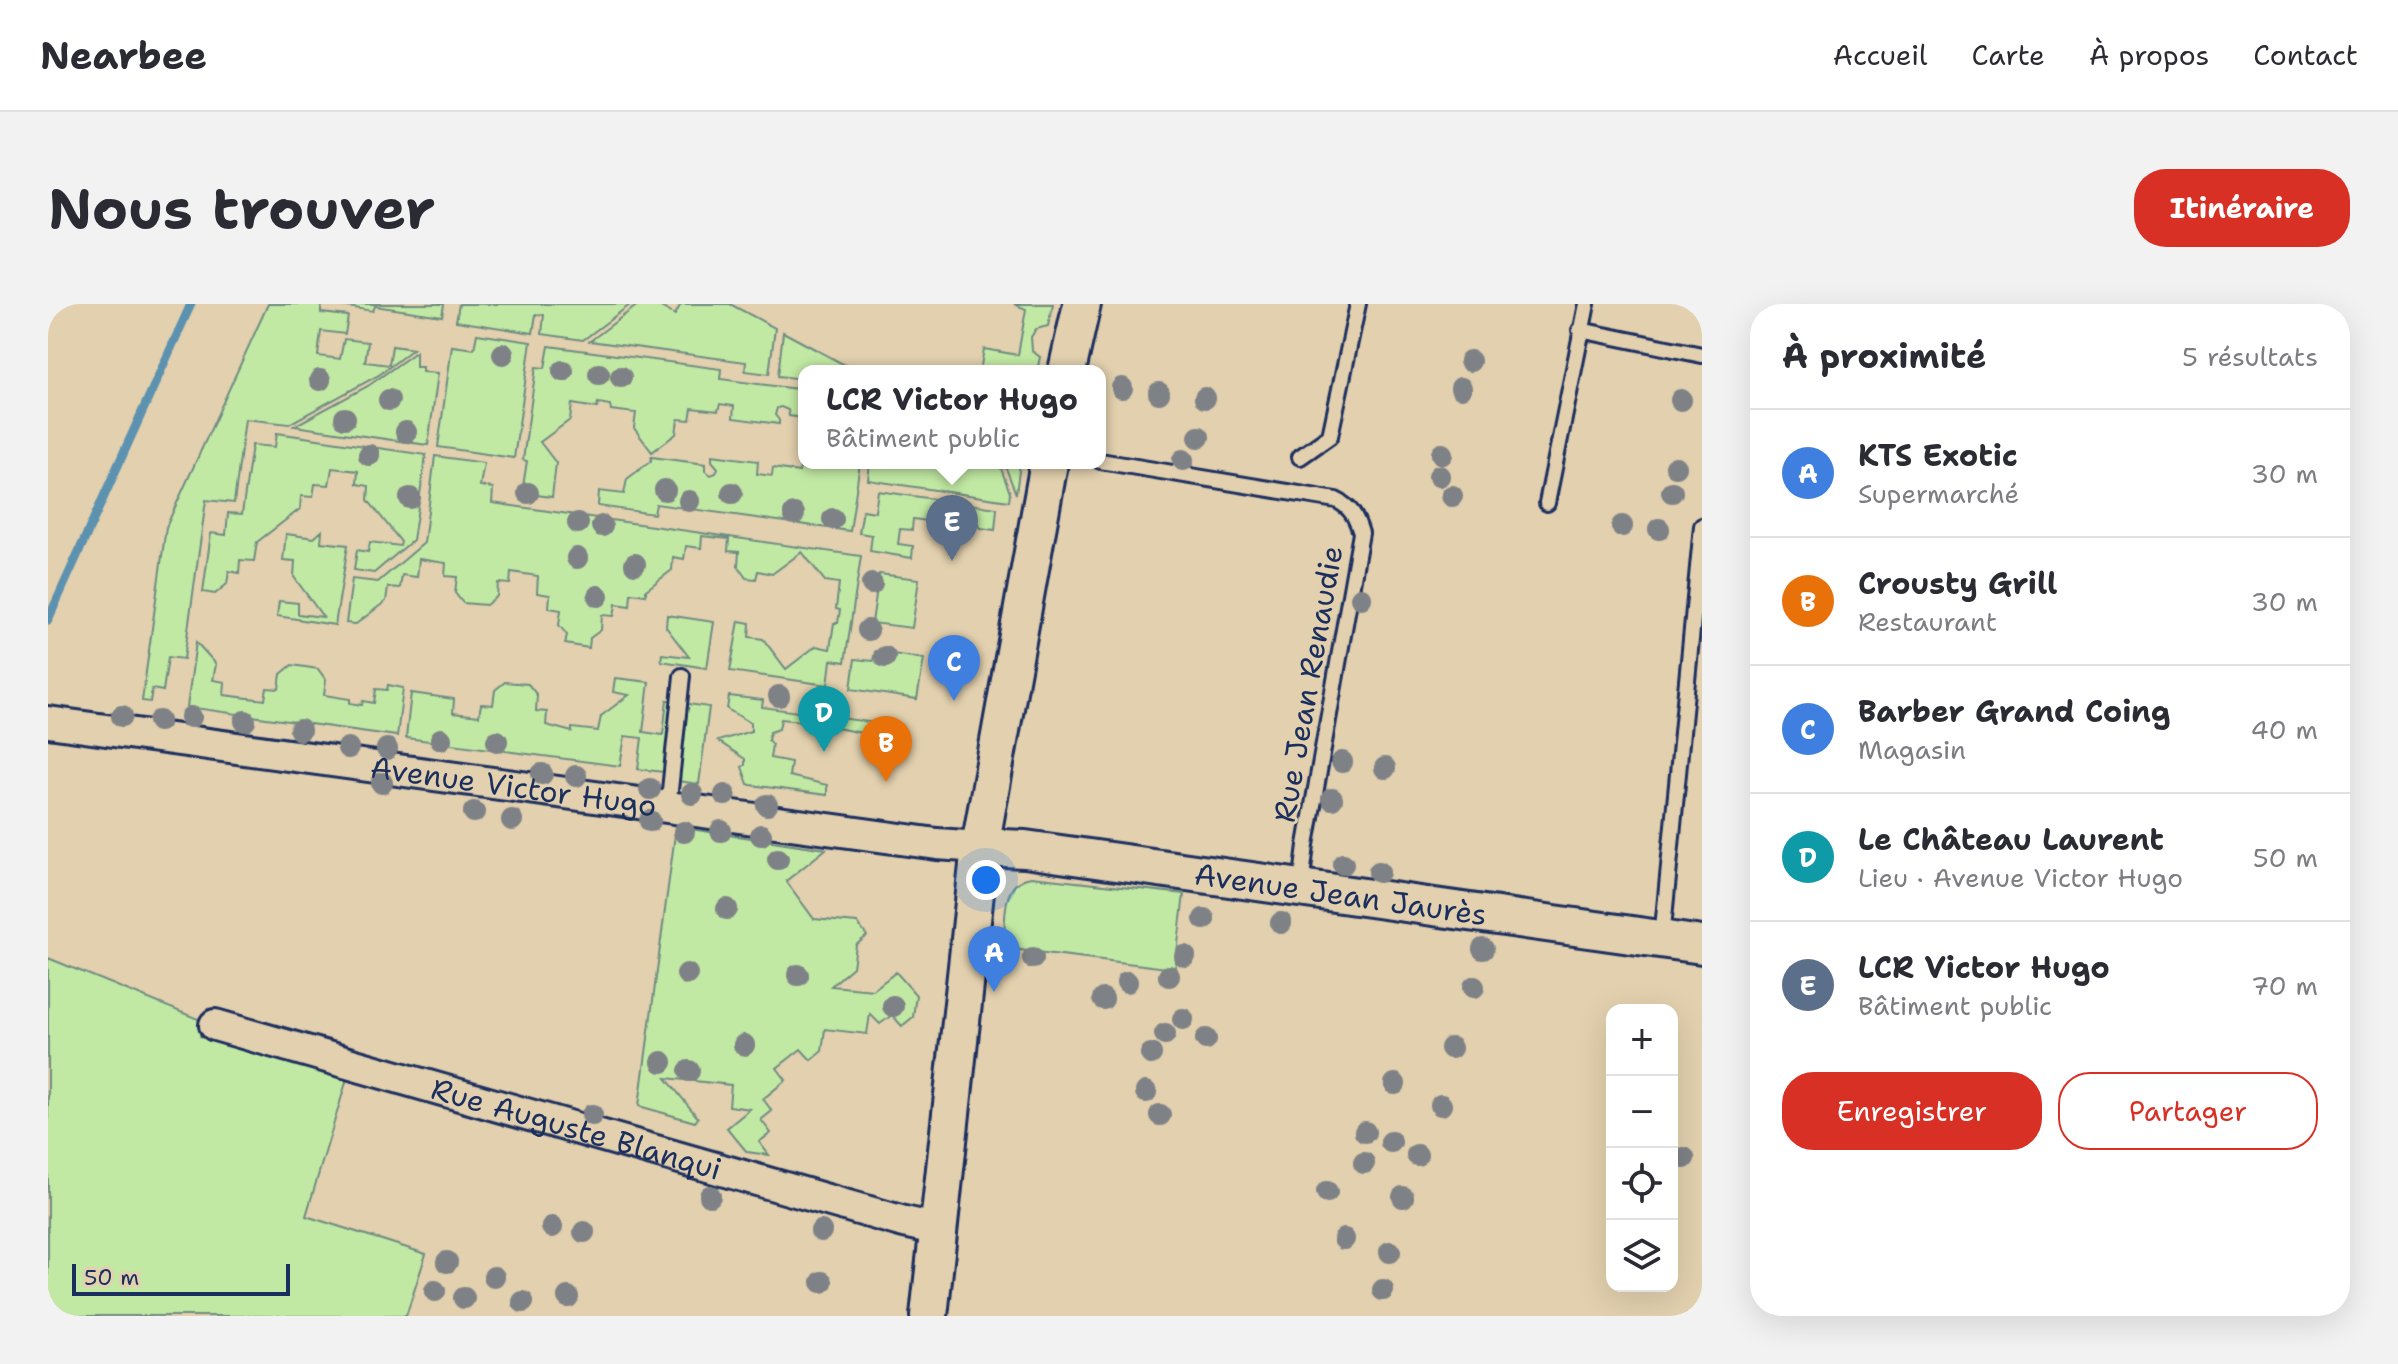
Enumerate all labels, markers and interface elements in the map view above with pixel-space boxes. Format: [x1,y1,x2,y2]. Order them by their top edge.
text: Nearbee [40,30,207,81]
text: Accueil [1833,36,1927,74]
text: Carte [1971,36,2045,74]
text: À propos [2089,36,2209,74]
text: Contact [2253,36,2358,74]
button: Itinéraire [2134,169,2350,247]
text: Nous trouver [48,171,435,246]
text: À proximité [1782,333,1986,379]
text: 5 résultats [2182,339,2318,374]
popup [798,365,1106,469]
text: LCR Victor Hugo [826,379,1078,420]
text: Bâtiment public [826,420,1020,455]
text: KTS Exotic [1858,435,2018,476]
text: A [1798,456,1818,491]
text: 30 m [2251,456,2318,491]
text: Supermarché [1858,476,2019,511]
pin: E [926,495,978,561]
street label: Rue Jean Renaudie [1263,542,1353,826]
text: Crousty Grill [1858,563,2057,604]
text: B [1800,584,1816,619]
text: 30 m [2251,584,2318,619]
text: Restaurant [1858,604,1997,639]
pin: C [928,635,980,701]
pin: D [798,686,850,752]
text: Barber Grand Coing [1858,691,2170,732]
text: C [1800,712,1816,747]
text: 40 m [2251,712,2318,747]
pin: B [860,716,912,782]
text: Magasin [1858,732,1966,767]
street label: Avenue Victor Hugo [368,746,659,826]
text: Le Château Laurent [1858,819,2164,860]
text: D [1799,840,1817,875]
text: 50 m [2253,840,2318,875]
street label: Avenue Jean Jaurès [1192,853,1490,935]
your location [966,860,1006,900]
text: Lieu · Avenue Victor Hugo [1858,860,2183,895]
pin: A [968,926,1020,992]
text: LCR Victor Hugo [1858,947,2110,988]
text: E [1799,968,1817,1003]
text: 70 m [2251,968,2318,1003]
text: Bâtiment public [1858,988,2052,1023]
map controls [1606,1004,1678,1292]
button: + [1606,1004,1678,1076]
street label: Rue Auguste Blanqui [427,1067,726,1189]
button: Enregistrer [1782,1072,2042,1150]
button: Partager [2058,1072,2318,1150]
button: − [1606,1076,1678,1148]
button: locate [1606,1148,1678,1220]
button: layers [1606,1220,1678,1292]
scale bar [72,1260,290,1296]
text: 50 m [84,1263,139,1292]

